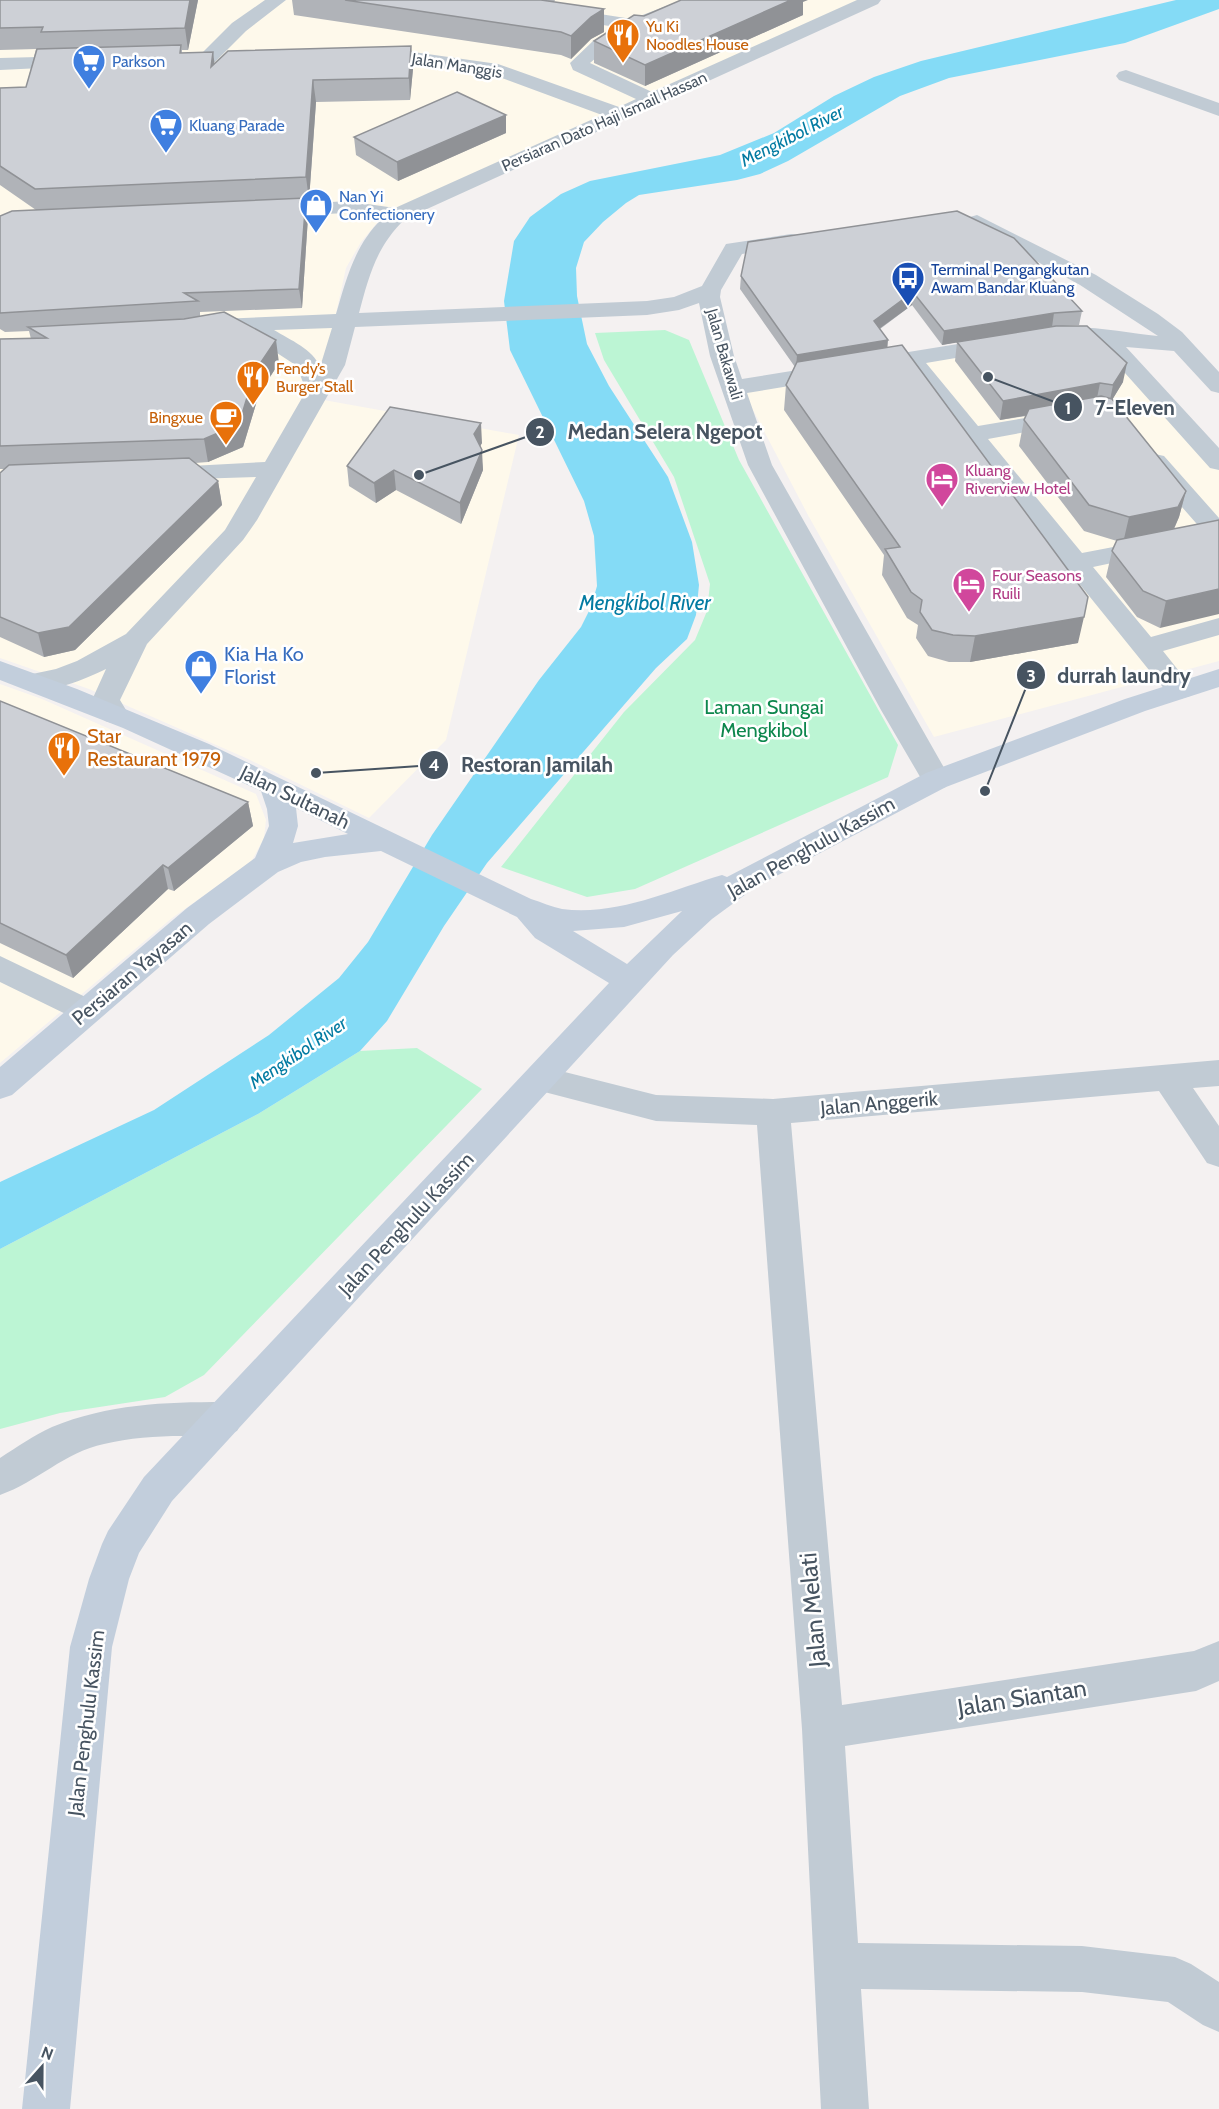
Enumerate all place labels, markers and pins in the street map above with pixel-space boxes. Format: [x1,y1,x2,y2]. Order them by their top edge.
restaurant icon: Yu Ki Noodles House [605,17,641,64]
place label: Yu Ki Noodles House [645,17,749,54]
supermarket icon: Parkson [71,43,107,90]
place label: Parkson [112,52,165,71]
supermarket icon: Kluang Parade [148,107,184,154]
place label: Kluang Parade [189,116,285,135]
shop icon: Nan Yi Confectionery [298,187,334,234]
place label: Nan Yi Confectionery [339,187,435,224]
bus stop icon: Terminal Pengangkutan Awam Bandar Kluang [890,260,926,307]
place label: Terminal Pengangkutan Awam Bandar Kluang [931,260,1089,297]
restaurant icon: Fendy’s Burger Stall [235,359,271,406]
place label: Fendy’s Burger Stall [276,359,354,396]
callout: 7-Eleven [1053,388,1187,427]
cafe icon: Bingxue [208,399,244,446]
place label: Bingxue [149,408,203,427]
callout: Medan Selera Ngepot [525,412,774,451]
hotel icon: Kluang Riverview Hotel [924,461,960,508]
place label: Kluang Riverview Hotel [965,461,1071,498]
hotel icon: Four Seasons Ruili [951,566,987,613]
place label: Four Seasons Ruili [992,566,1082,603]
place label: Kia Ha Ko Florist [224,642,304,689]
shop icon: Kia Ha Ko Florist [183,648,219,695]
callout: durrah laundry [1016,656,1203,695]
place label: Star Restaurant 1979 [87,724,221,771]
restaurant icon: Star Restaurant 1979 [46,730,82,777]
callout: Restoran Jamilah [419,746,625,785]

